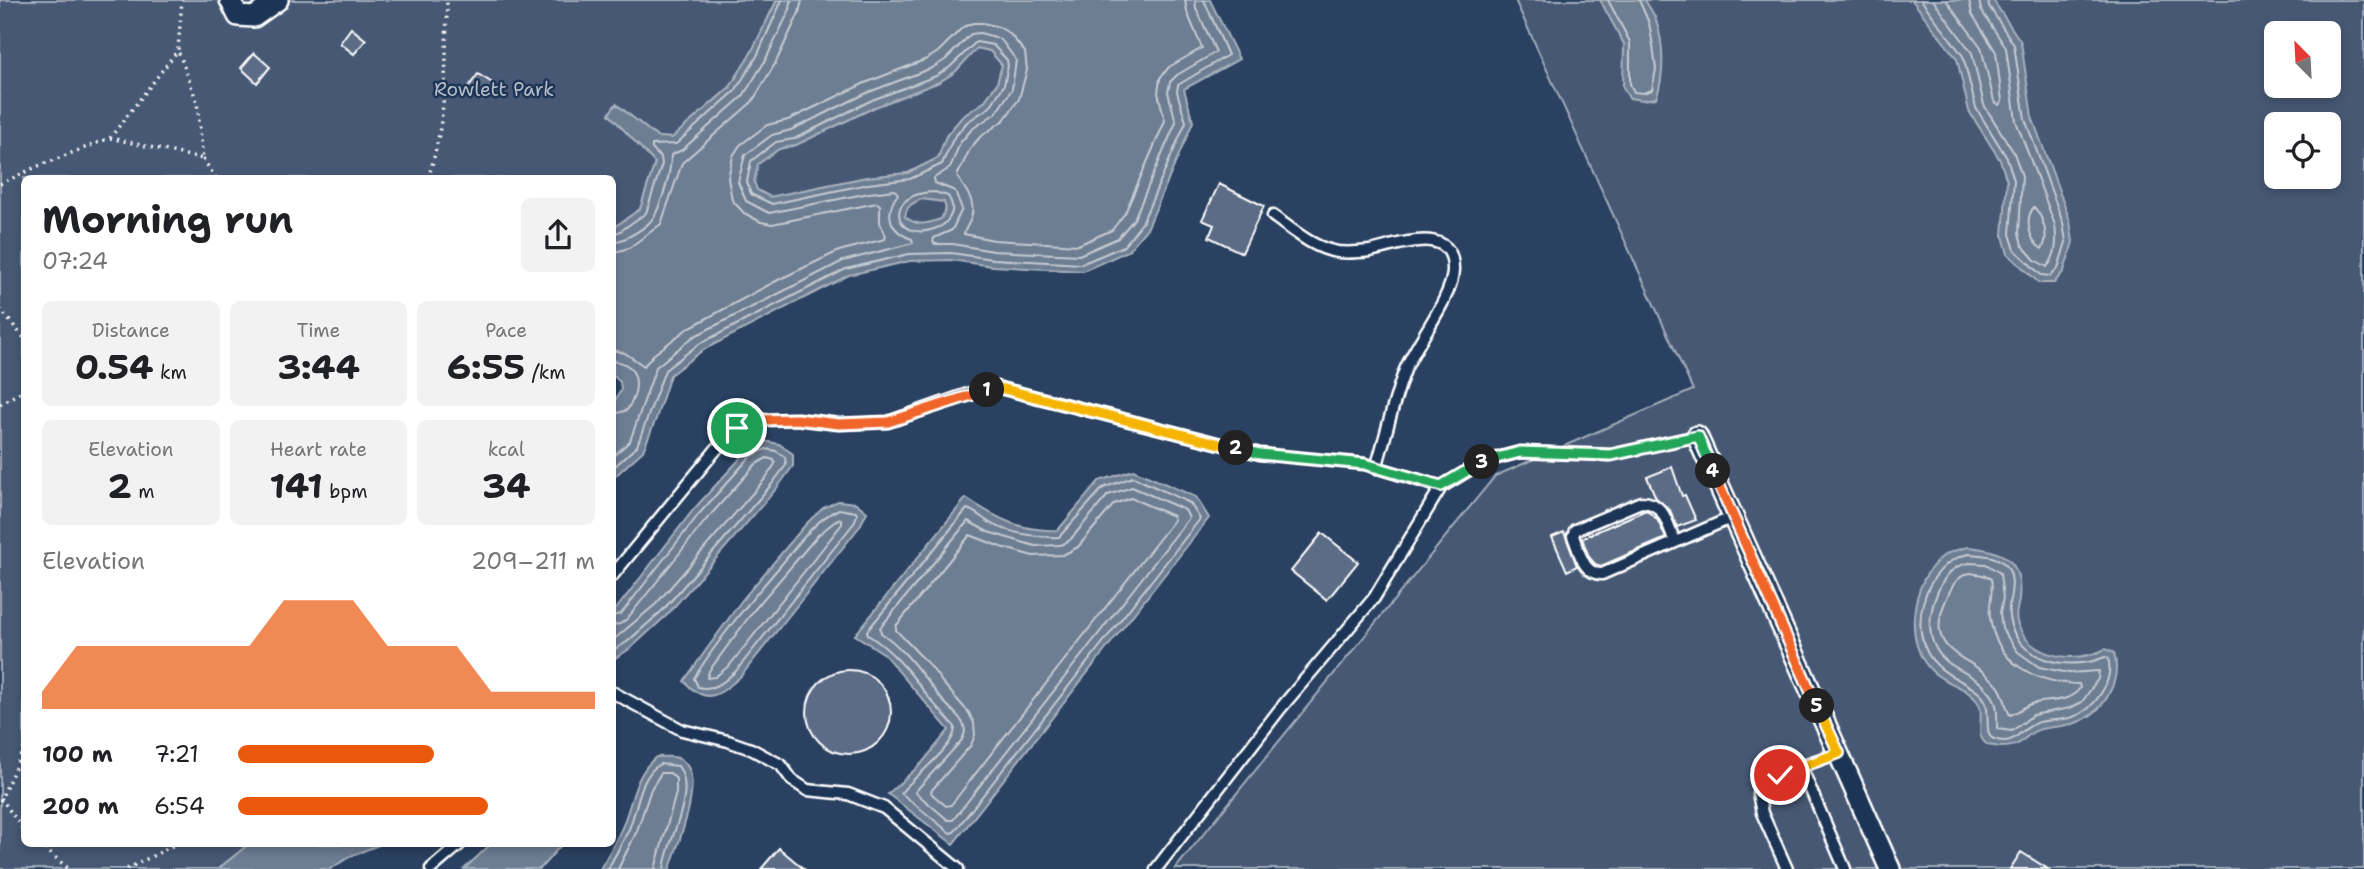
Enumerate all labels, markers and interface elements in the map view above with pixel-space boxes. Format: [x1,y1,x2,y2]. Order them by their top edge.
north arrow [2264,21,2342,98]
map controls [2264,21,2341,189]
park label: Rowlett Park [434,77,554,102]
button: locate [2264,112,2341,189]
text: Morning run [42,194,293,245]
button: share [521,198,595,272]
text: 07:24 [42,246,108,276]
text: Distance [92,318,170,343]
text: Time [297,318,340,343]
text: Pace [485,318,527,343]
text: 0.54 [75,343,153,390]
text: 3:44 [277,343,360,390]
text: 6:55 [447,343,525,390]
text: km [153,360,187,385]
text: /km [525,360,566,385]
pin: 1 [970,372,1004,408]
text: 1 [982,377,991,402]
pin [707,398,767,458]
icon: arrive [718,409,756,447]
pin: 2 [1218,430,1254,466]
text: 2 [1229,435,1242,460]
text: Elevation [88,437,173,462]
text: Heart rate [270,437,367,462]
text: kcal [488,437,525,462]
pin: 3 [1464,444,1500,480]
text: 3 [1475,449,1488,474]
pin: 4 [1696,454,1730,489]
text: 4 [1706,458,1719,483]
text: 2 [107,462,132,509]
text: 141 [269,462,323,509]
text: 34 [482,462,531,509]
text: m [132,479,155,504]
text: bpm [323,479,368,504]
text: Elevation [42,546,145,576]
text: 209–211 m [471,546,595,576]
pin: 5 [1800,688,1834,724]
text: 5 [1811,693,1822,718]
text: 100 m [42,739,113,769]
text: 7:21 [154,739,199,769]
pin [1750,745,1810,805]
icon: check [1761,756,1799,794]
text: 200 m [42,791,119,821]
text: 6:54 [154,791,205,821]

